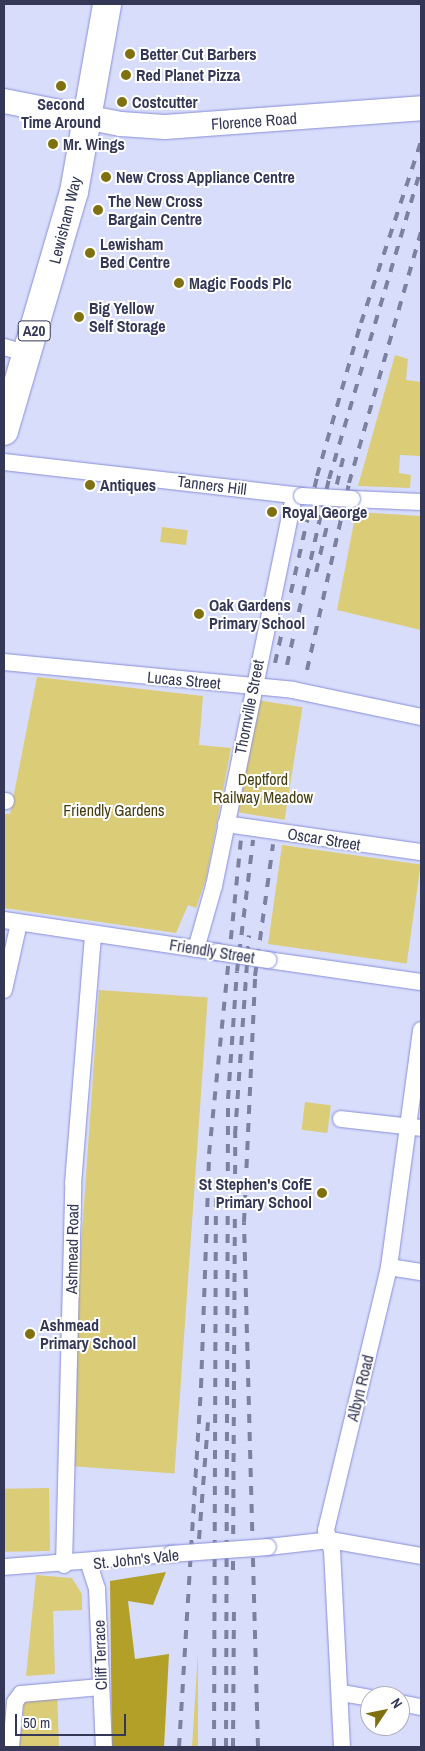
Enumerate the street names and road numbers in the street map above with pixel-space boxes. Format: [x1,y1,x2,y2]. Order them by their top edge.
street label: Florence Road [210,108,298,134]
street label: Lewisham Way [45,174,85,266]
road number: A20 [16,318,52,344]
street label: Tanners Hill [176,471,248,499]
street label: Thornville Street [230,658,268,756]
street label: Lucas Street [146,667,222,693]
street label: Oscar Street [286,824,362,854]
street label: Friendly Street [168,935,256,967]
street label: Ashmead Road [62,1204,82,1294]
street label: Albyn Road [342,1353,378,1423]
street label: St. John's Vale [92,1545,180,1573]
street label: Cliff Terrace [89,1619,111,1691]

